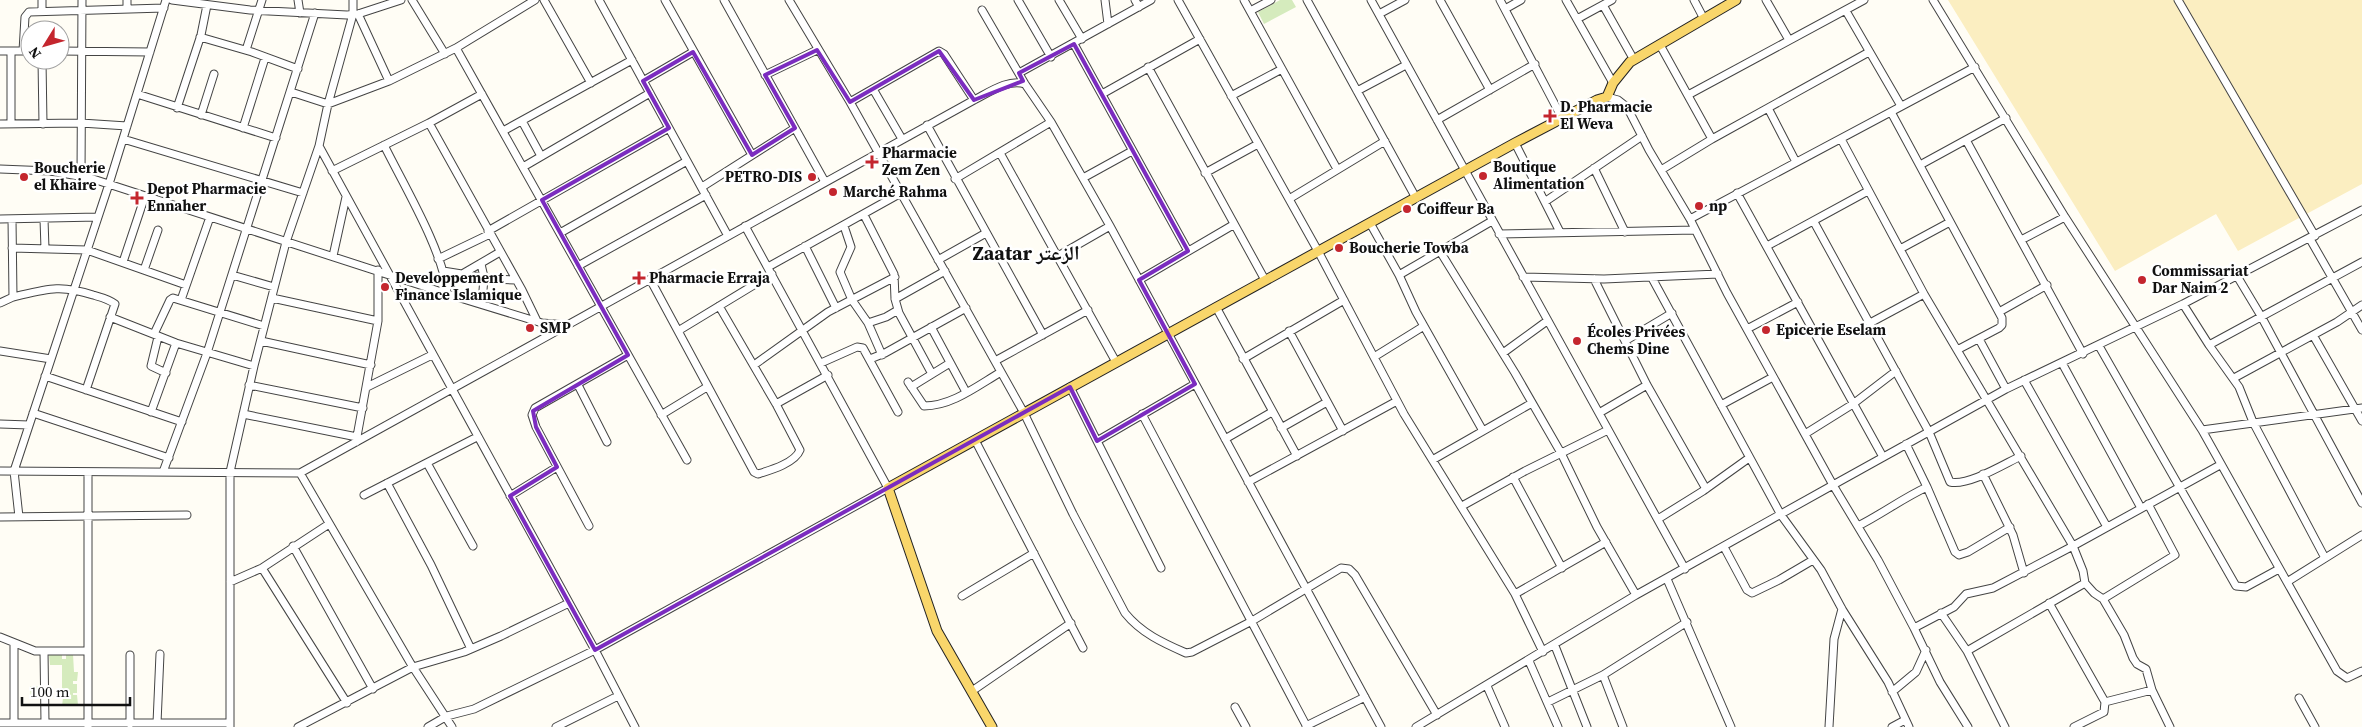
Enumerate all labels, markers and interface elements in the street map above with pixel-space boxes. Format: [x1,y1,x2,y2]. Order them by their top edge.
north arrow [20,20,70,70]
text: N [24,43,46,63]
place label: D. Pharmacie El Weva [1560,96,1653,134]
marker: D. Pharmacie El Weva [1544,110,1556,122]
place label: Pharmacie Zem Zen [882,142,957,180]
marker: Pharmacie Zem Zen [866,156,878,168]
place label: Boutique Alimentation [1493,156,1584,194]
place label: Boucherie el Khaire [34,157,105,195]
place label: PETRO-DIS [725,166,802,187]
marker: Boutique Alimentation [1477,170,1489,182]
marker: Boucherie el Khaire [18,171,30,183]
marker: PETRO-DIS [806,171,818,183]
place label: Depot Pharmacie Ennaher [147,178,266,216]
place label: Marché Rahma [843,181,948,202]
marker: Marché Rahma [827,186,839,198]
marker: Depot Pharmacie Ennaher [131,192,143,204]
place label: np [1709,195,1727,216]
place label: Coiffeur Ba [1417,198,1495,219]
marker: np [1693,200,1705,212]
marker: Coiffeur Ba [1401,203,1413,215]
place label: Boucherie Towba [1349,237,1470,258]
district label: Zaatar الزعتر [972,239,1080,267]
marker: Boucherie Towba [1333,242,1345,254]
place label: Commissariat Dar Naim 2 [2152,260,2249,298]
place label: Developpement Finance Islamique [395,267,522,305]
place label: Pharmacie Erraja [649,267,771,288]
marker: Pharmacie Erraja [633,272,645,284]
marker: Commissariat Dar Naim 2 [2136,274,2148,286]
marker: Developpement Finance Islamique [379,281,391,293]
place label: SMP [540,317,571,338]
place label: Epicerie Eselam [1776,319,1887,340]
place label: Écoles Privées Chems Dine [1587,321,1685,359]
marker: SMP [524,322,536,334]
marker: Epicerie Eselam [1760,324,1772,336]
marker: Écoles Privées Chems Dine [1571,335,1583,347]
scale bar [22,674,130,706]
text: 100 m [30,681,70,702]

